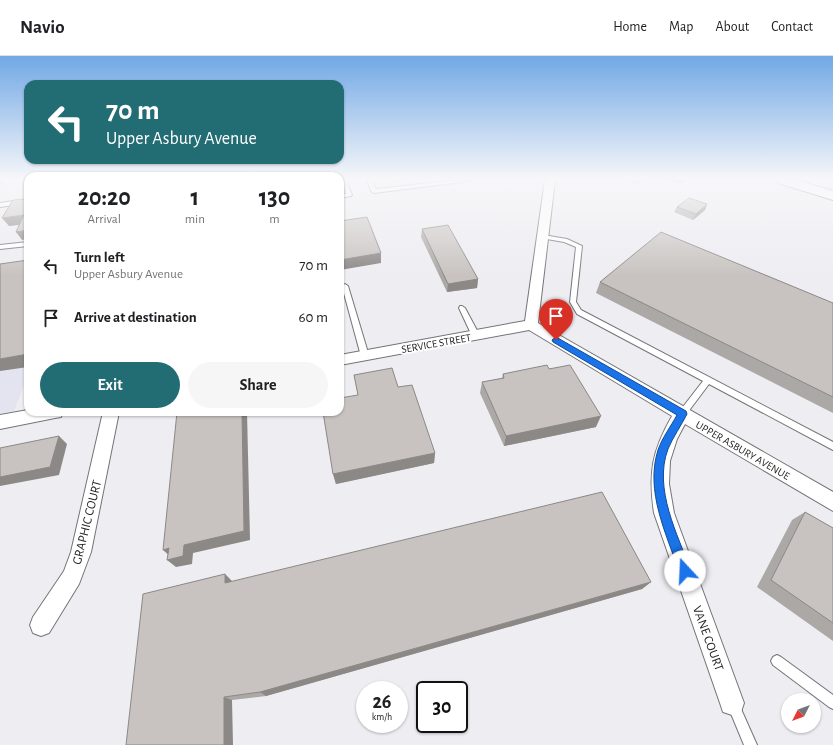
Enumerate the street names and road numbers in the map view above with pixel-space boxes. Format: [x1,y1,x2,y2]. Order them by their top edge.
street label: SERVICE STREET [400,332,472,355]
street label: UPPER ASBURY AVENUE [694,419,792,482]
street label: GRAPHIC COURT [71,478,104,566]
street label: VANE COURT [690,604,726,673]

